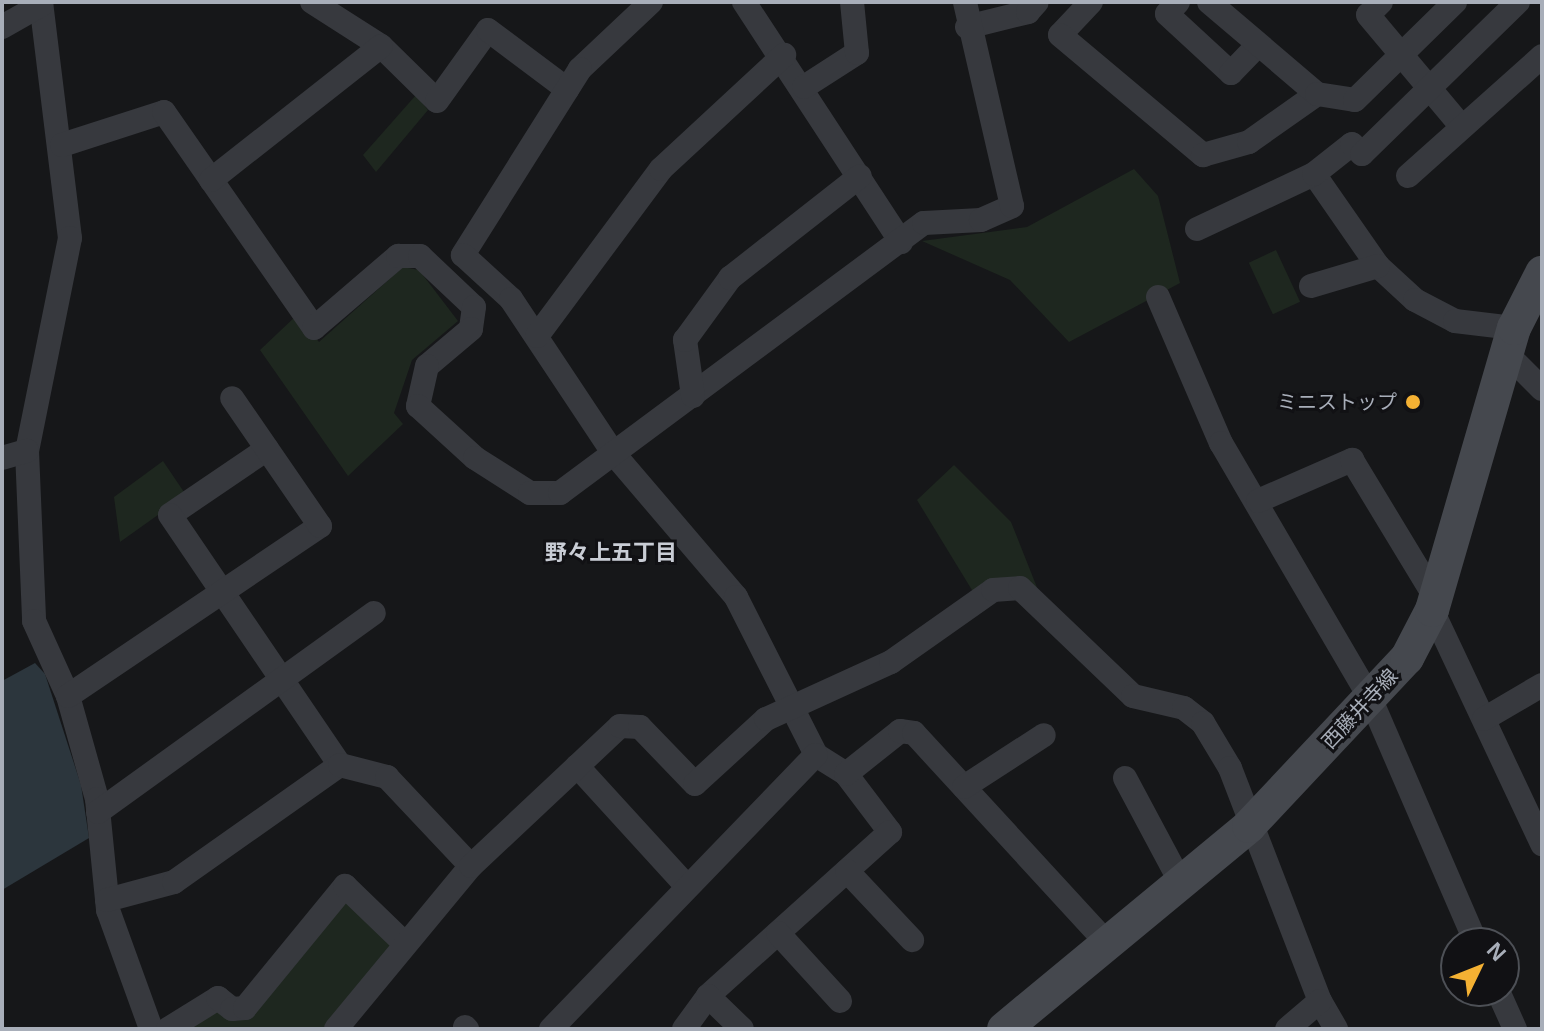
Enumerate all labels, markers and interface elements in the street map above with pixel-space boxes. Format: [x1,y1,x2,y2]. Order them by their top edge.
place label: ミニストップ [1277,390,1397,414]
marker: ミニストップ [1404,393,1422,411]
district label: 野々上五丁目 [545,540,677,566]
street label: 西藤井寺線 [1317,664,1403,754]
north arrow [1440,927,1520,1007]
text: N [1482,937,1511,966]

